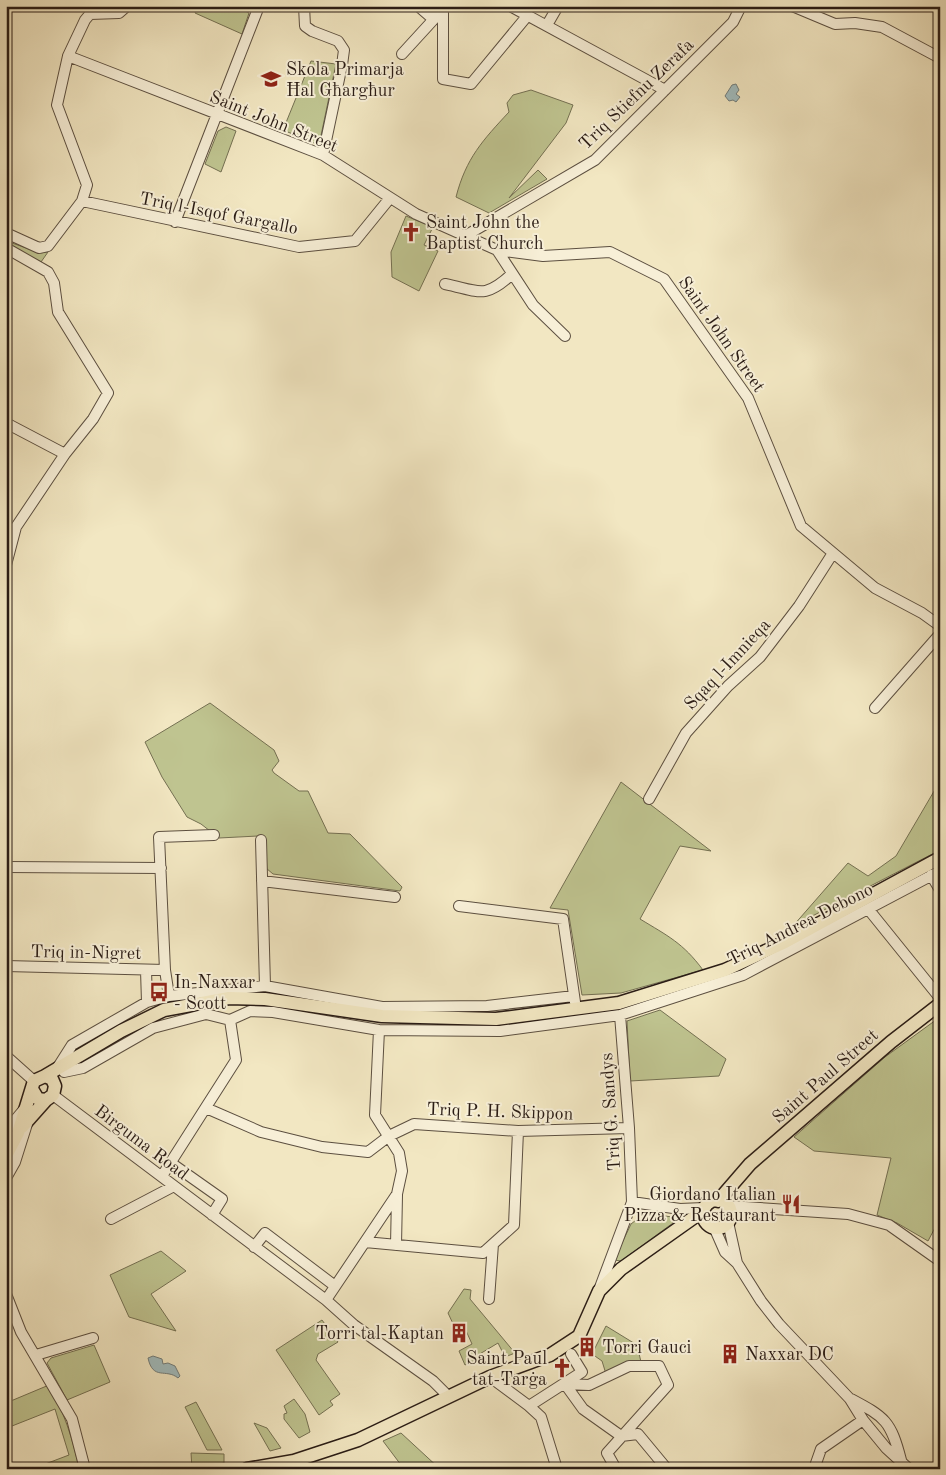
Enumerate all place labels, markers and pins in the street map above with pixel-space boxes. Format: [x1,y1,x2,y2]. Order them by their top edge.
place label: Skola Primarja Ħal Għargħur [286,61,404,100]
school or university icon: Skola Primarja Ħal Għargħur [260,68,282,90]
place label: Saint John the Baptist Church [426,214,544,253]
church icon: Saint John the Baptist Church [400,221,422,243]
place label: In-Naxxar - Scott [174,974,256,1013]
bus stop icon: In-Naxxar - Scott [148,981,170,1003]
place label: Giordano Italian Pizza & Restaurant [624,1186,776,1225]
restaurant icon: Giordano Italian Pizza & Restaurant [780,1193,802,1215]
building icon: Torri tal-Kaptan [448,1322,470,1344]
place label: Torri tal-Kaptan [315,1325,444,1343]
building icon: Torri Gauci [576,1336,598,1358]
place label: Torri Gauci [602,1339,692,1357]
building icon: Naxxar DC [719,1343,741,1365]
place label: Naxxar DC [745,1346,834,1364]
place label: Saint Paul tat-Tarġa [466,1350,547,1389]
church icon: Saint Paul tat-Tarġa [551,1357,573,1379]

